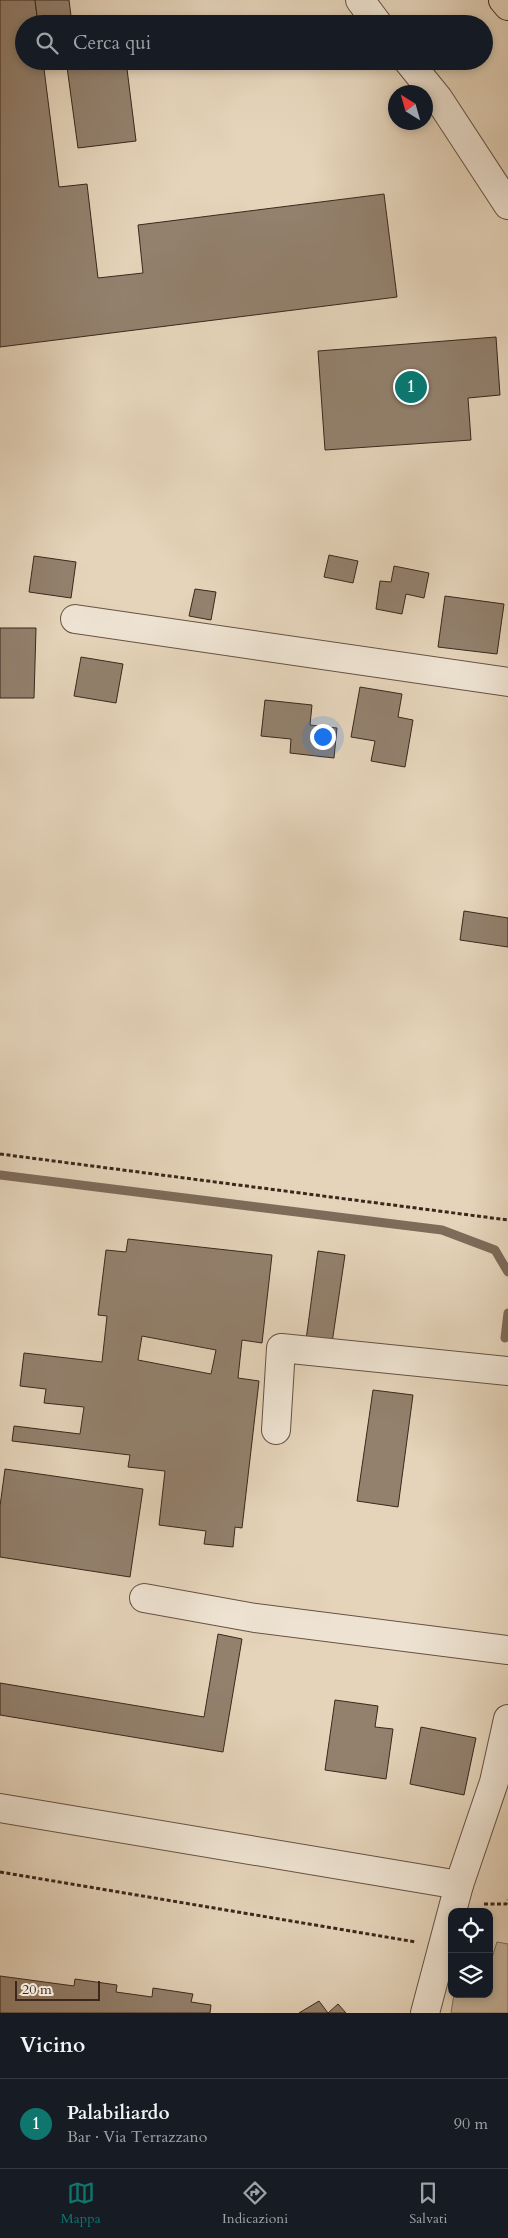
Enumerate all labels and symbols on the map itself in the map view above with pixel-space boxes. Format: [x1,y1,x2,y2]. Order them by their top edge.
north arrow [388,85,433,130]
pin: 1 [395,368,427,406]
your location [310,724,336,750]
scale bar [15,1978,100,2001]

